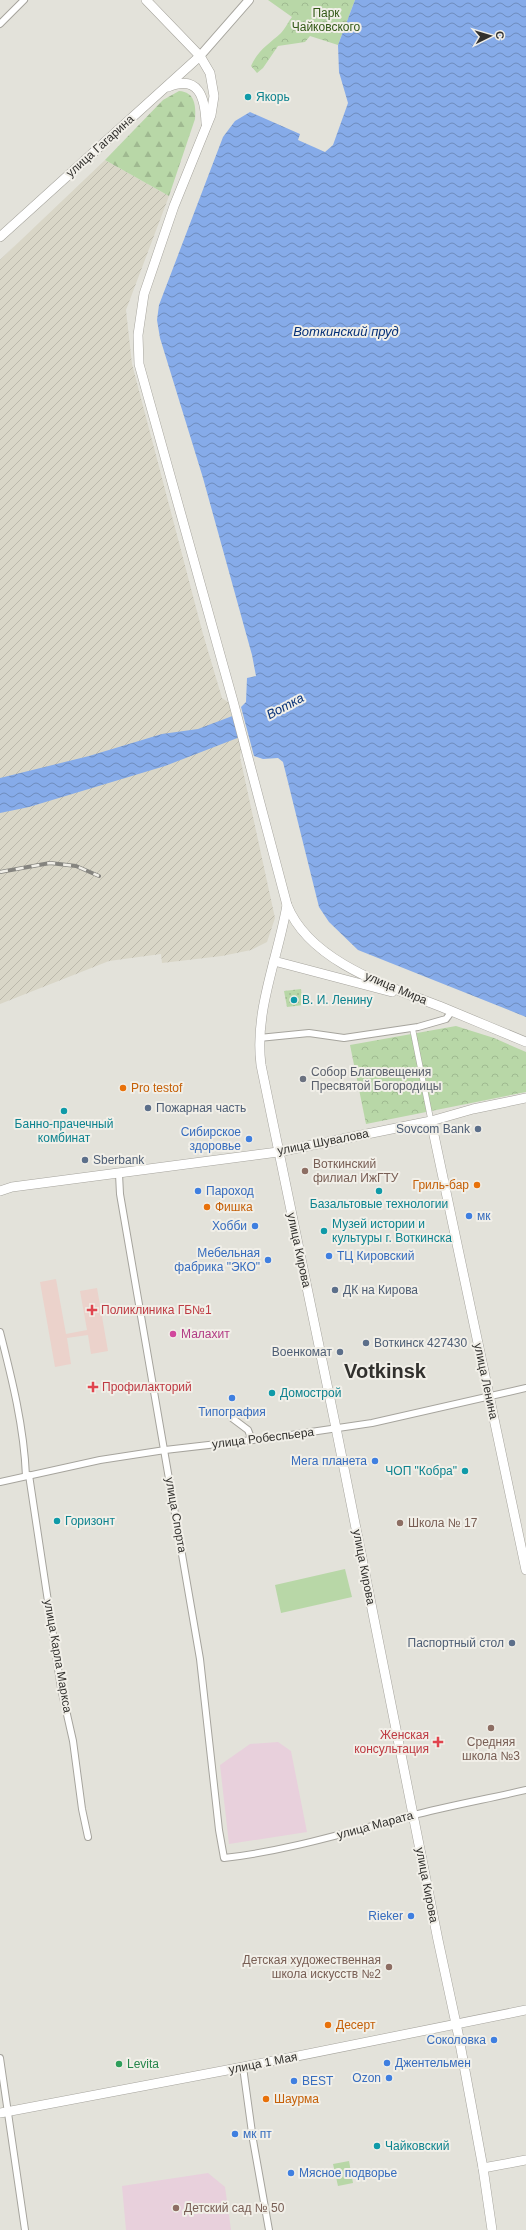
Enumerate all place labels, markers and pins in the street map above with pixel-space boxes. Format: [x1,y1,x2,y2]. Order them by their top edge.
place label: Якорь [256,90,290,104]
marker: Якорь [243,92,253,102]
place label: В. И. Ленину [302,993,372,1007]
marker: В. И. Ленину [289,995,299,1005]
place label: Собор Благовещения Пресвятой Богородицы [311,1065,441,1093]
marker: Собор Благовещения Пресвятой Богородицы [298,1074,308,1084]
place label: Pro testof [131,1081,183,1095]
marker: Pro testof [118,1083,128,1093]
place label: Пожарная часть [156,1101,246,1115]
marker: Пожарная часть [143,1103,153,1113]
marker: Банно-прачечный комбинат [59,1106,69,1116]
place label: Банно-прачечный комбинат [15,1117,113,1145]
place label: Sovcom Bank [396,1122,471,1136]
marker: Sovcom Bank [473,1124,483,1134]
place label: Сибирское здоровье [181,1125,241,1153]
marker: Сибирское здоровье [244,1134,254,1144]
place label: Sberbank [93,1153,145,1167]
marker: Sberbank [80,1155,90,1165]
place label: Воткинский филиал ИжГТУ [313,1157,399,1185]
marker: Воткинский филиал ИжГТУ [300,1166,310,1176]
place label: Гриль-бар [413,1178,469,1192]
marker: Гриль-бар [472,1180,482,1190]
place label: Пароход [206,1184,254,1198]
marker: Пароход [193,1186,203,1196]
marker: Базальтовые технологии [374,1186,384,1196]
place label: Базальтовые технологии [310,1197,448,1211]
place label: Фишка [215,1200,253,1214]
marker: Фишка [202,1202,212,1212]
place label: мк [477,1209,491,1223]
marker: мк [464,1211,474,1221]
place label: Музей истории и культуры г. Воткинска [332,1217,452,1245]
place label: Хобби [212,1219,247,1233]
marker: Хобби [250,1221,260,1231]
marker: Музей истории и культуры г. Воткинска [319,1226,329,1236]
place label: Мебельная фабрика "ЭКО" [174,1246,260,1274]
place label: ТЦ Кировский [337,1249,414,1263]
marker: ТЦ Кировский [324,1251,334,1261]
marker: Мебельная фабрика "ЭКО" [263,1255,273,1265]
place label: ДК на Кирова [343,1283,418,1297]
marker: ДК на Кирова [330,1285,340,1295]
place label: Поликлиника ГБ№1 [101,1303,212,1317]
marker: Поликлиника ГБ№1 [86,1304,98,1316]
place label: Малахит [181,1327,230,1341]
marker: Малахит [168,1329,178,1339]
place label: Воткинск 427430 [374,1336,467,1350]
marker: Воткинск 427430 [361,1338,371,1348]
place label: Военкомат [272,1345,332,1359]
marker: Военкомат [335,1347,345,1357]
place label: Профилакторий [102,1380,192,1394]
marker: Профилакторий [87,1381,99,1393]
place label: Домострой [280,1386,341,1400]
marker: Домострой [267,1388,277,1398]
marker: Типография [227,1393,237,1403]
place label: Типография [198,1405,266,1419]
place label: Мега планета [291,1454,367,1468]
marker: Мега планета [370,1456,380,1466]
place label: ЧОП "Кобра" [385,1464,457,1478]
marker: ЧОП "Кобра" [460,1466,470,1476]
place label: Горизонт [65,1514,115,1528]
marker: Горизонт [52,1516,62,1526]
place label: Школа № 17 [408,1516,478,1530]
marker: Школа № 17 [395,1518,405,1528]
place label: Паспортный стол [408,1636,504,1650]
marker: Паспортный стол [507,1638,517,1648]
marker: Средняя школа №3 [486,1723,496,1733]
place label: Женская консультация [354,1728,429,1756]
place label: Средняя школа №3 [462,1735,520,1763]
marker: Женская консультация [432,1736,444,1748]
place label: Rieker [368,1909,403,1923]
marker: Rieker [406,1911,416,1921]
place label: Детская художественная школа искусств №2 [243,1953,381,1981]
marker: Детская художественная школа искусств №2 [384,1962,394,1972]
place label: Десерт [336,2018,376,2032]
marker: Десерт [323,2020,333,2030]
place label: Соколовка [426,2033,486,2047]
marker: Соколовка [489,2035,499,2045]
place label: Джентельмен [395,2056,471,2070]
place label: Levita [127,2057,159,2071]
marker: Джентельмен [382,2058,392,2068]
marker: Levita [114,2059,124,2069]
place label: Ozon [352,2071,381,2085]
marker: Ozon [384,2073,394,2083]
place label: BEST [302,2074,334,2088]
marker: BEST [289,2076,299,2086]
place label: Шаурма [274,2092,319,2106]
marker: Шаурма [261,2094,271,2104]
place label: мк пт [243,2127,272,2141]
marker: мк пт [230,2129,240,2139]
place label: Чайковский [385,2139,449,2153]
marker: Чайковский [372,2141,382,2151]
place label: Мясное подворье [299,2166,398,2180]
marker: Мясное подворье [286,2168,296,2178]
place label: Детский сад № 50 [184,2201,285,2215]
marker: Детский сад № 50 [171,2203,181,2213]

